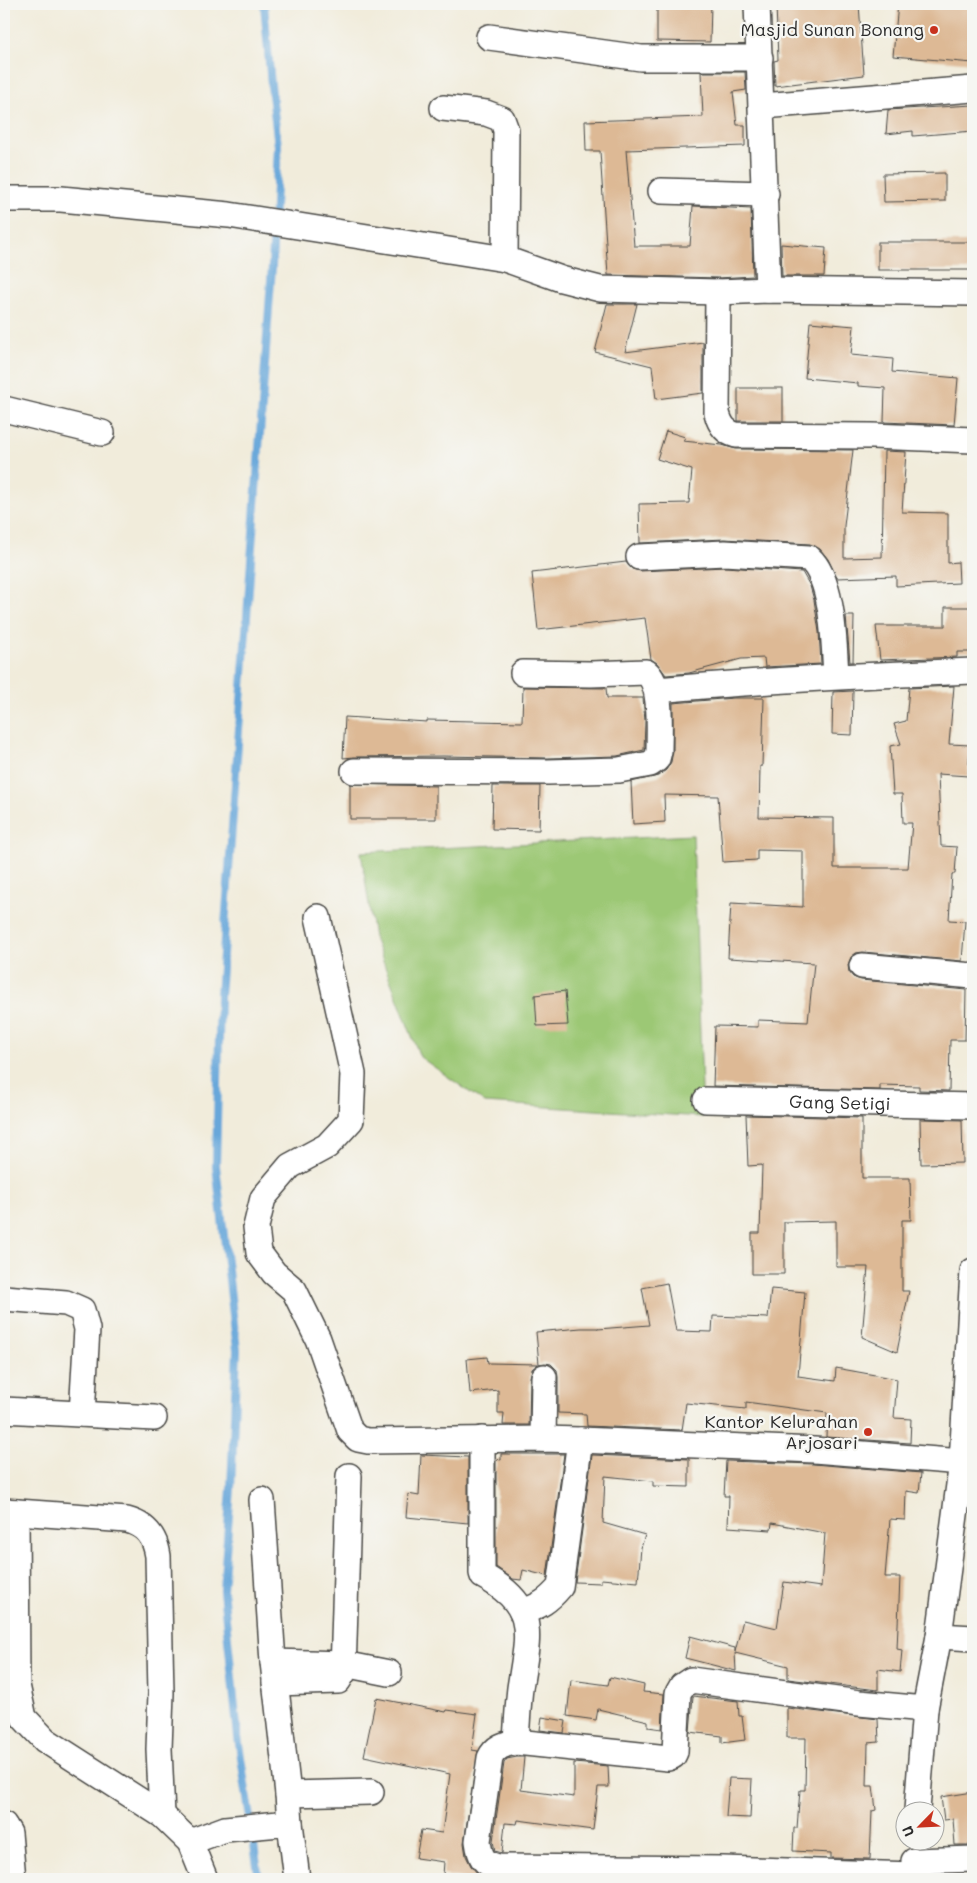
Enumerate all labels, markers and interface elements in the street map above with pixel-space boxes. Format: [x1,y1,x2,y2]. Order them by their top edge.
place label: Masjid Sunan Bonang [741,17,924,41]
marker: Masjid Sunan Bonang [928,24,940,36]
street label: Gang Setigi [789,1089,891,1115]
place label: Kantor Kelurahan Arjosari [704,1409,858,1454]
marker: Kantor Kelurahan Arjosari [862,1426,874,1438]
north arrow [894,1800,944,1850]
text: U [897,1823,918,1840]

